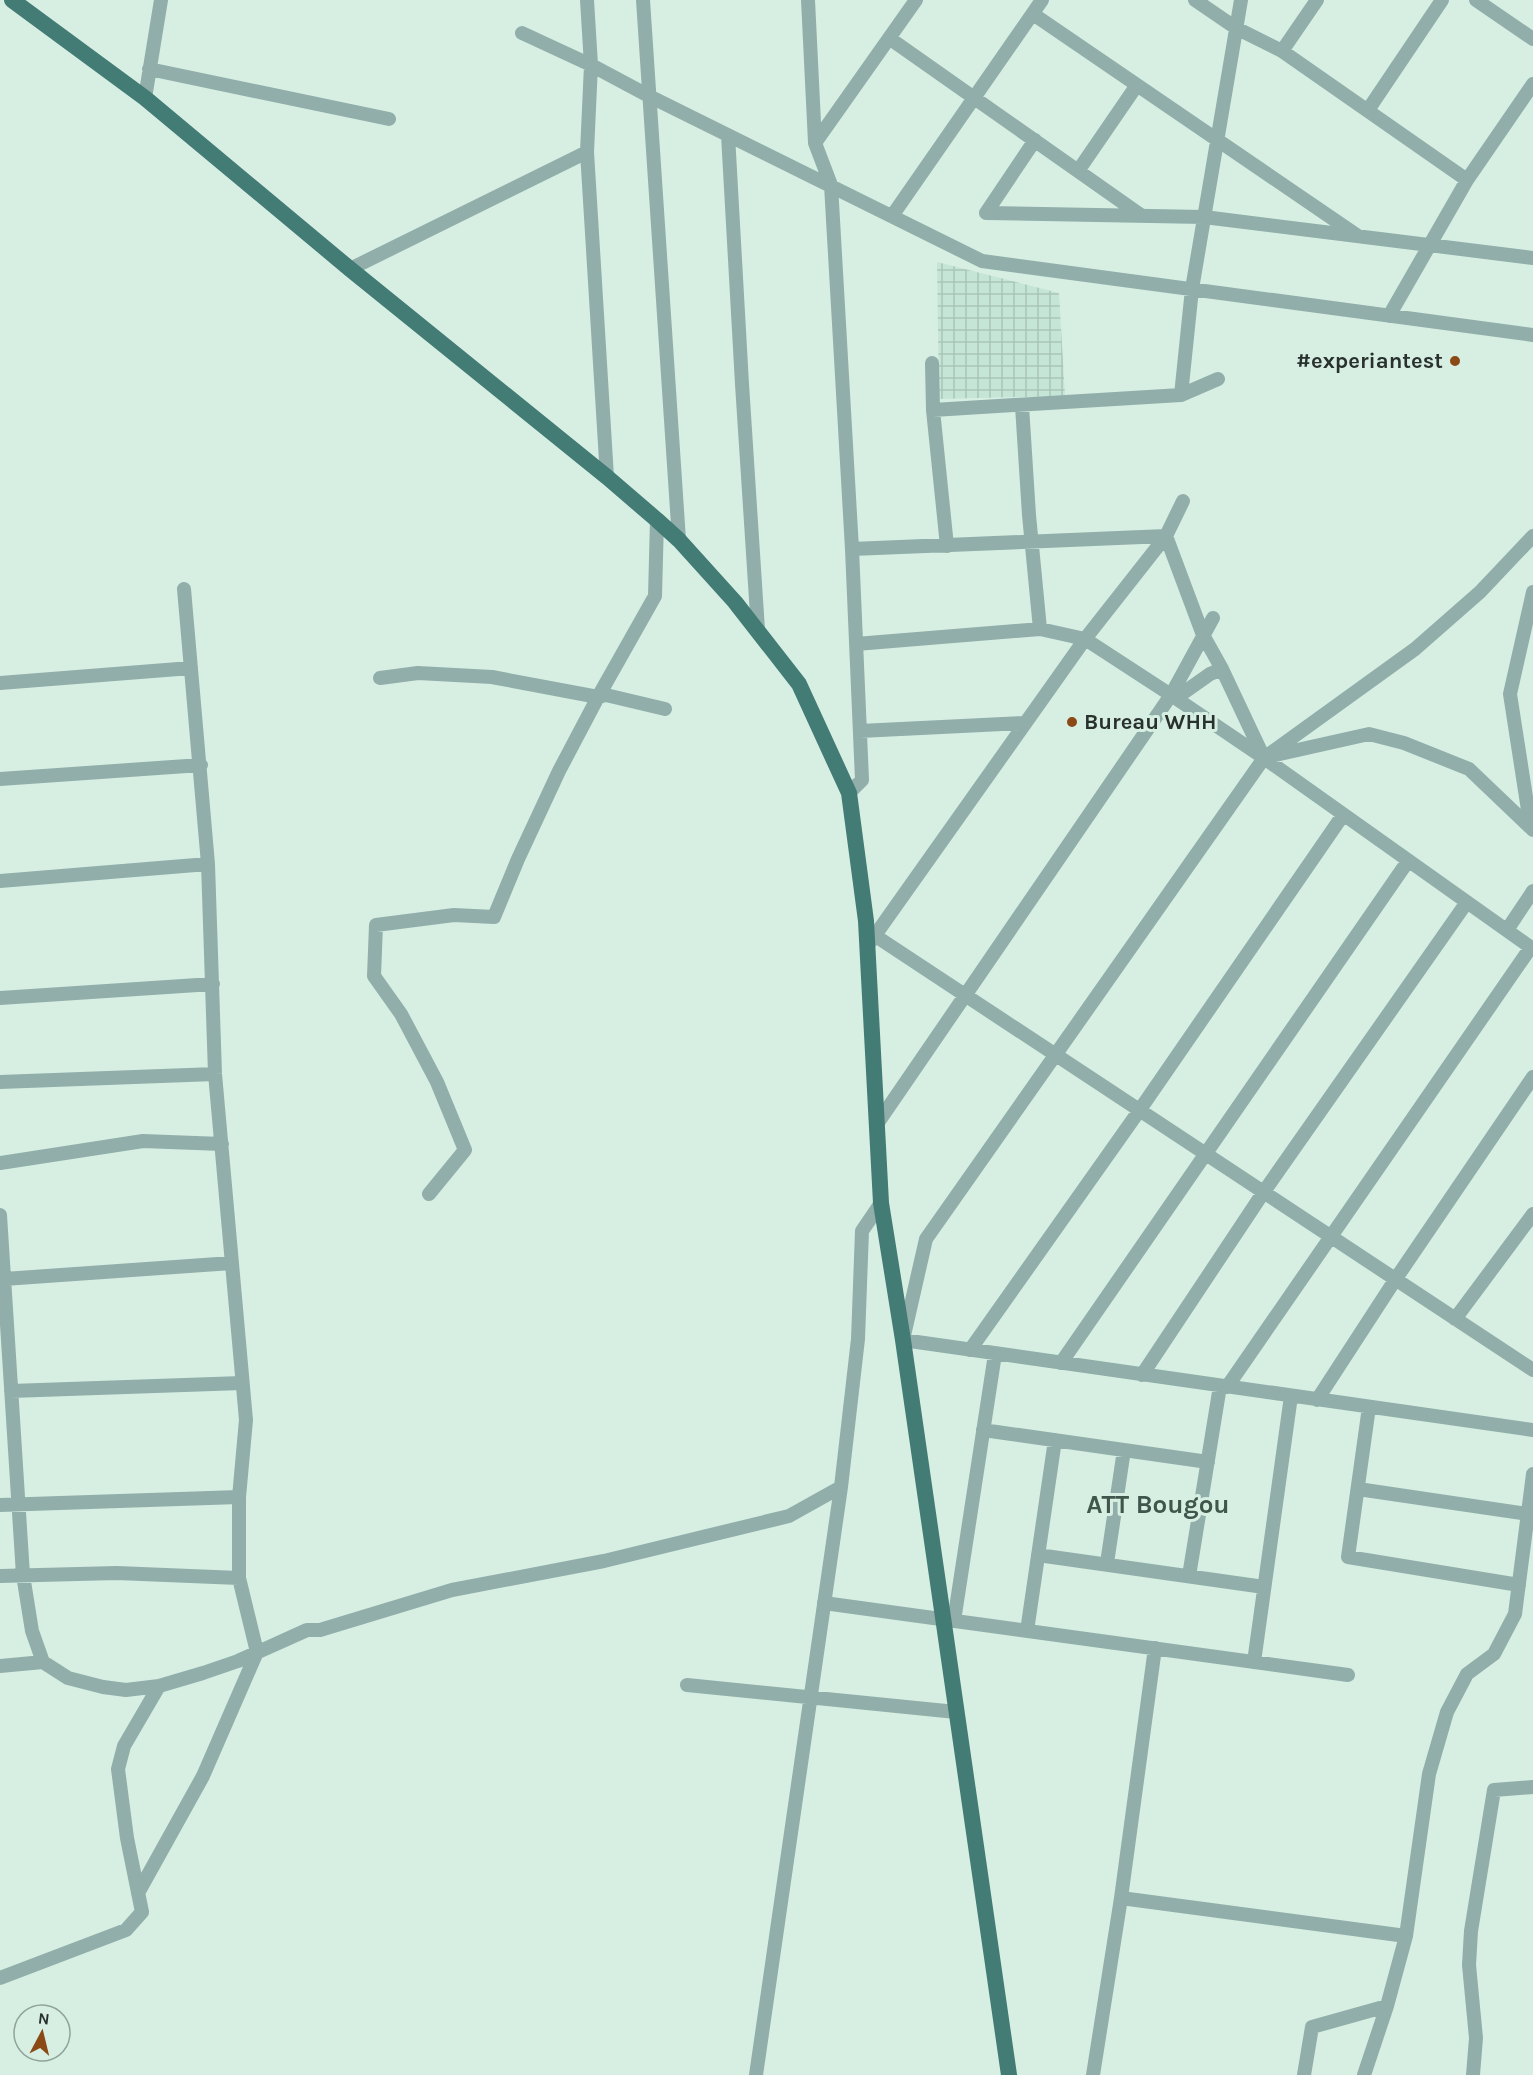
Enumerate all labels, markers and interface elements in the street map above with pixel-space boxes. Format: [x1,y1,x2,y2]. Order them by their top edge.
place label: #experiantest [1296,348,1443,374]
marker: #experiantest [1448,354,1462,368]
place label: Bureau WHH [1084,709,1216,735]
marker: Bureau WHH [1065,715,1079,729]
district label: ATT Bougou [1086,1489,1230,1520]
north arrow [12,2003,72,2063]
text: N [37,2008,51,2029]

